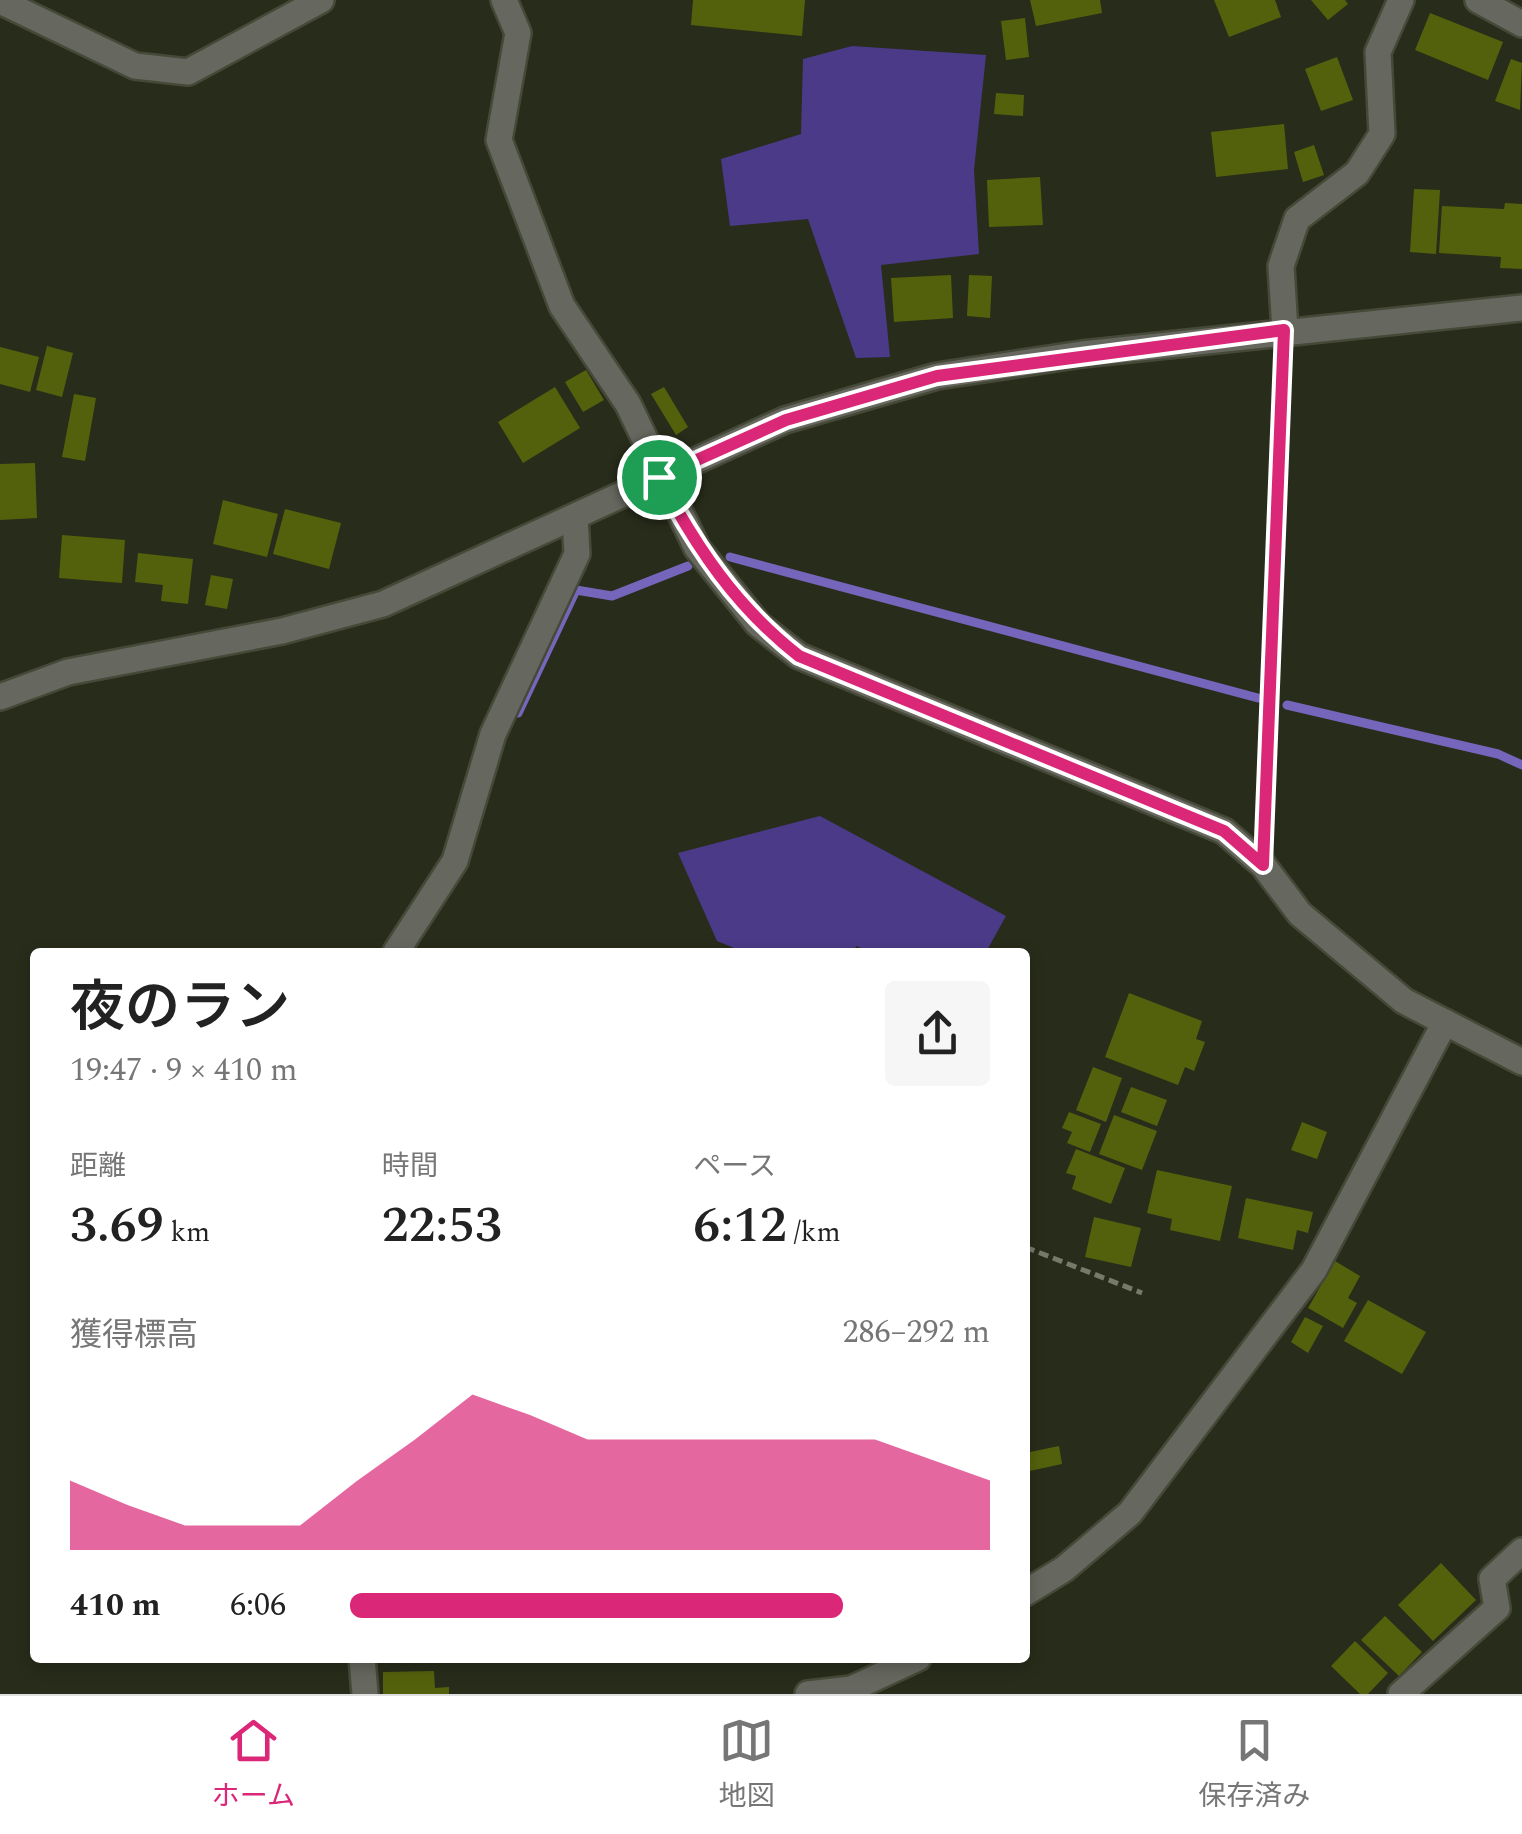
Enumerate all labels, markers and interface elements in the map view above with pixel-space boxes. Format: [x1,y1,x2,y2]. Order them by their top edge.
pin [617,435,702,520]
icon: arrive [632,450,687,505]
text: 夜のラン [70,967,290,1050]
button: share [885,981,990,1086]
text: 19:47 · 9 × 410 m [70,1046,298,1095]
text: 距離 [70,1145,126,1188]
text: 時間 [382,1145,438,1188]
text: ペース [693,1145,776,1188]
text: 3.69 [70,1188,163,1264]
text: 22:53 [382,1188,502,1264]
text: 6:12 [693,1188,787,1264]
text: km [163,1211,210,1254]
text: /km [787,1211,841,1254]
text: 286–292 m [842,1308,990,1357]
text: 獲得標高 [70,1311,198,1360]
text: 410 m [70,1581,161,1630]
text: 6:06 [230,1581,286,1630]
tab: ホーム [212,1713,295,1818]
tab: 地図 [719,1713,775,1818]
tab: 保存済み [1198,1713,1310,1818]

